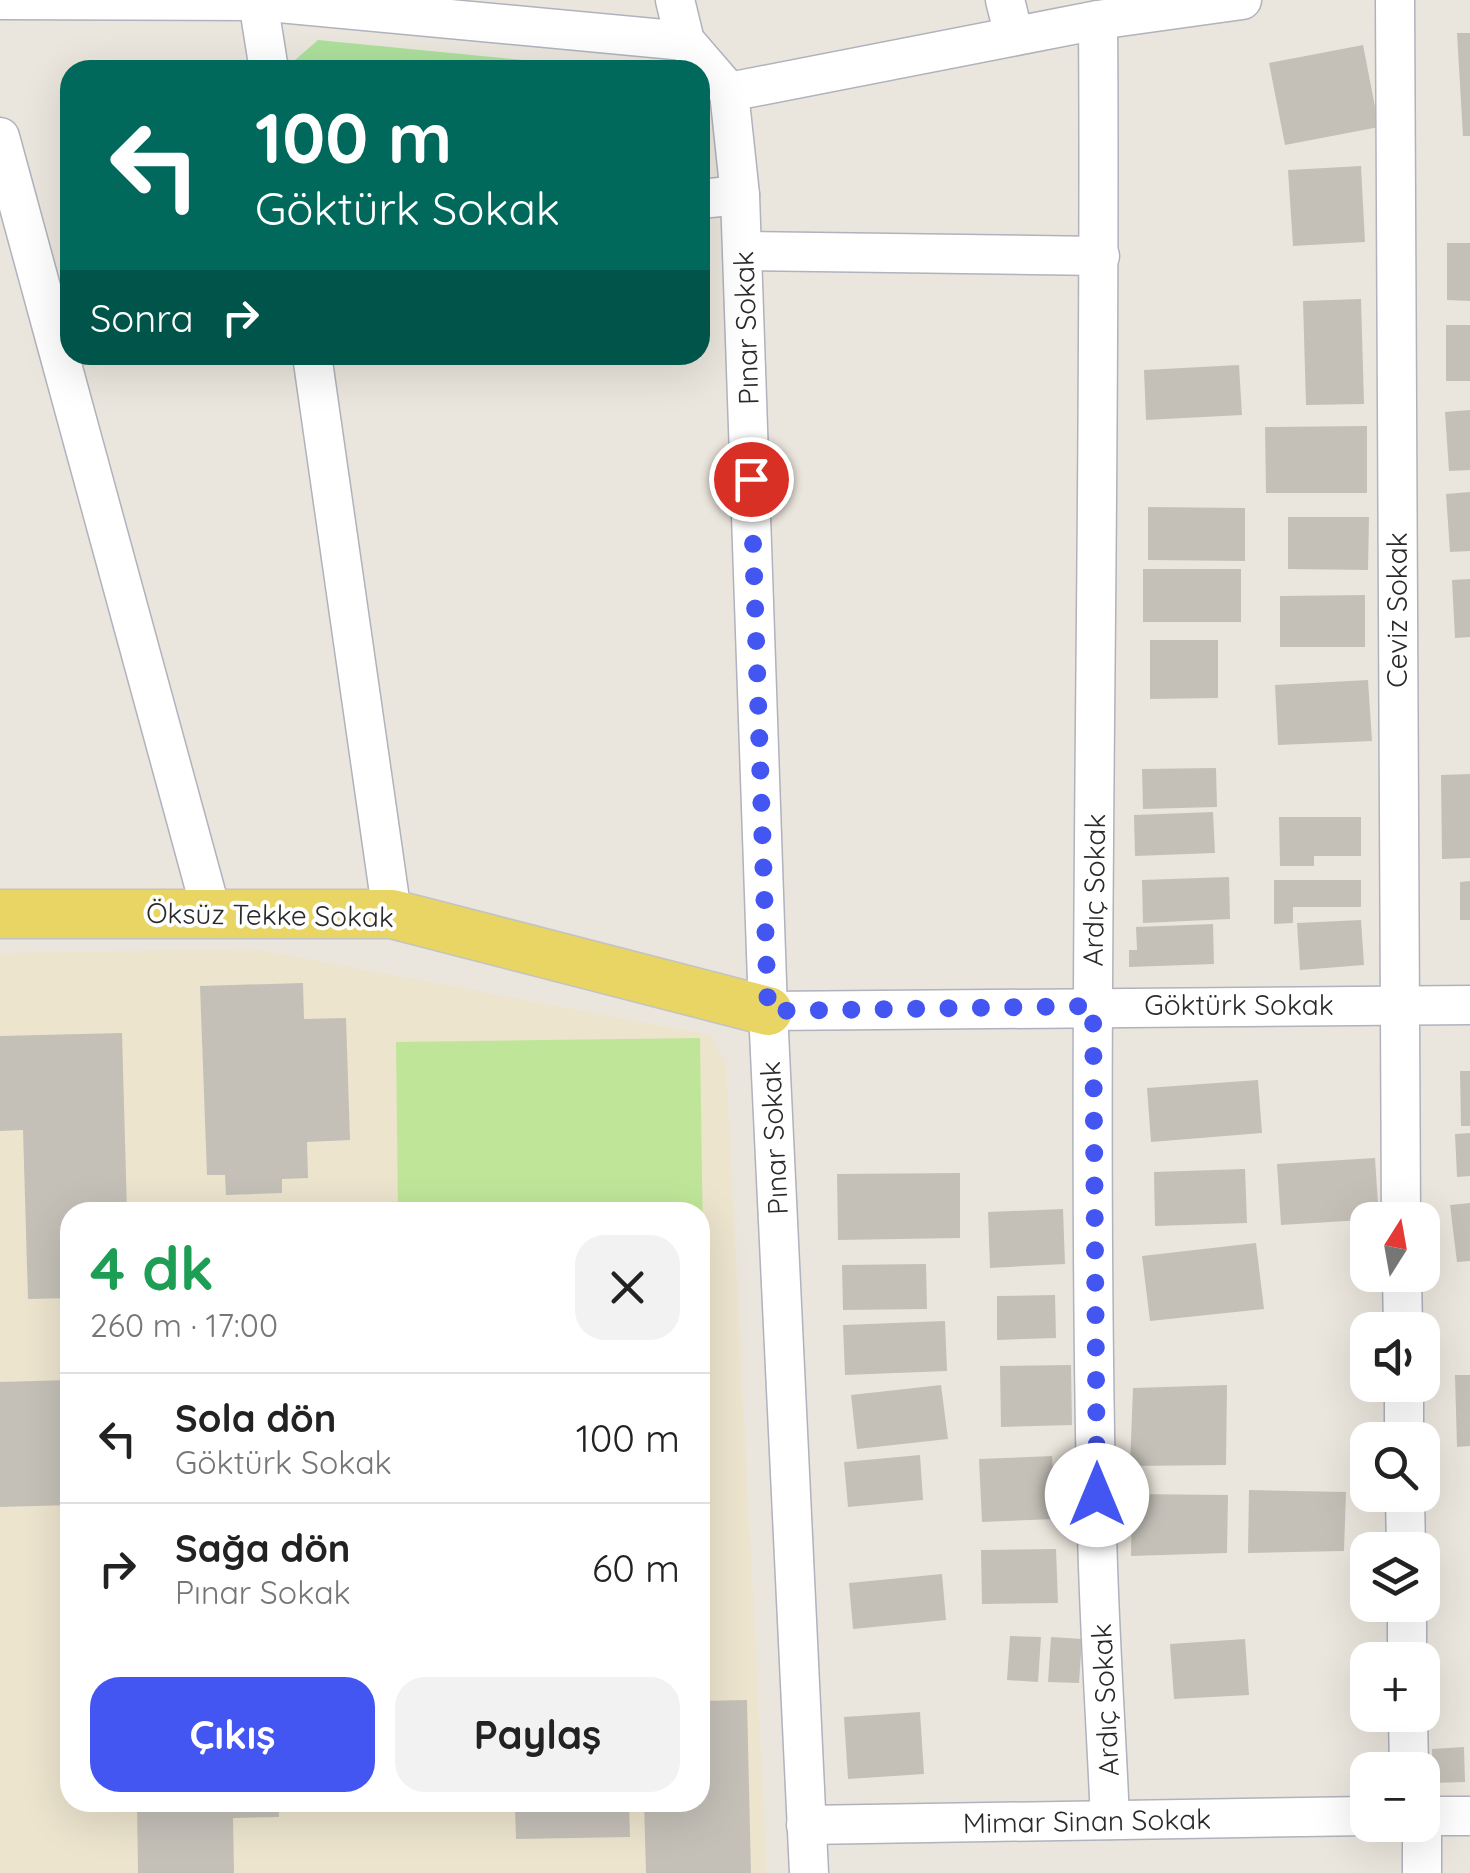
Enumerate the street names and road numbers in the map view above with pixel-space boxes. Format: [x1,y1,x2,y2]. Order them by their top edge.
street label: Pınar Sokak [725,251,766,405]
street label: Ceviz Sokak [1379,532,1414,688]
street label: Ardıç Sokak [1075,813,1112,967]
street label: Öksüz Tekke Sokak [146,895,394,934]
street label: Göktürk Sokak [1144,987,1334,1022]
street label: Pınar Sokak [752,1060,795,1216]
street label: Ardıç Sokak [1083,1623,1126,1777]
street label: Mimar Sinan Sokak [963,1801,1211,1840]

